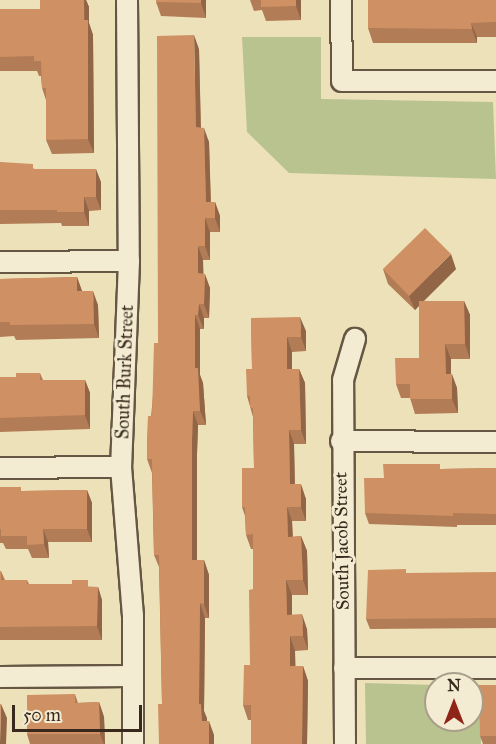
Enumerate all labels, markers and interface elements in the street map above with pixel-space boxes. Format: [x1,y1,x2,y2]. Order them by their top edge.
street label: South Burk Street [112,304,138,440]
street label: South Jacob Street [330,472,354,610]
north arrow [424,672,484,732]
text: N [447,676,461,695]
scale bar [15,693,146,731]
text: 50 m [23,704,61,726]

